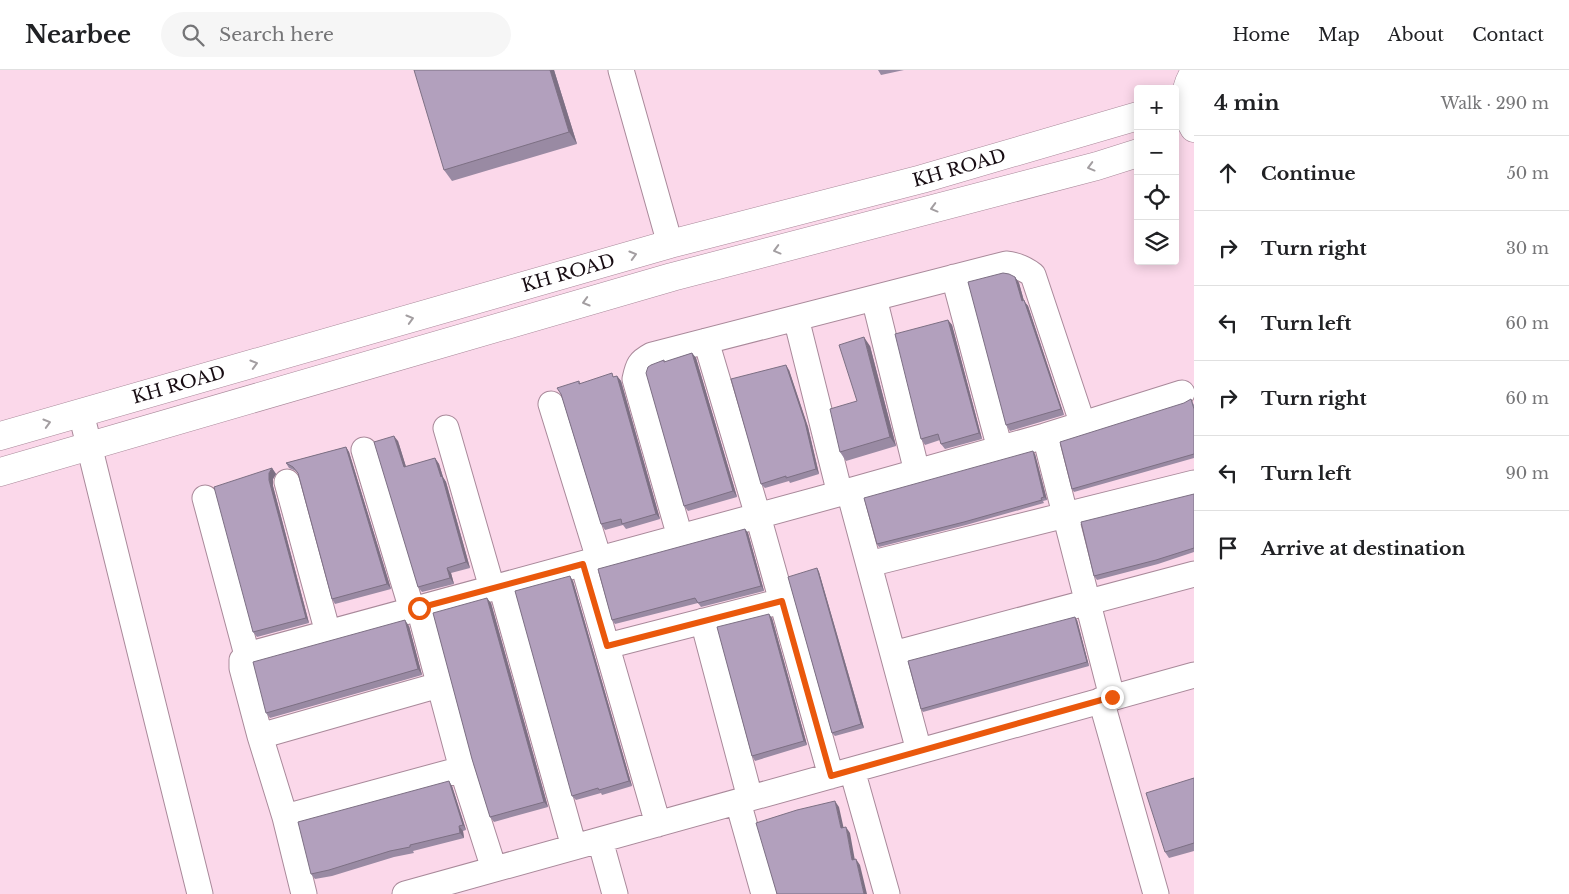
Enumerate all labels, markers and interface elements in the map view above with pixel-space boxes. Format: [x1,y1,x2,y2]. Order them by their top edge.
search box [161,12,511,57]
text: Nearbee [25,20,131,49]
icon: search [179,21,207,49]
text: Search here [219,23,334,46]
text: Home [1232,24,1290,46]
text: Map [1318,24,1360,46]
text: About [1388,24,1444,46]
text: Contact [1472,24,1544,46]
map controls [1134,85,1179,265]
button: + [1134,85,1179,130]
text: 4 min [1214,90,1280,116]
text: Walk · 290 m [1441,93,1549,113]
button: − [1134,130,1179,175]
street label: KH ROAD [910,144,1008,192]
icon: ahead [1214,159,1242,187]
one-way arrow [1087,161,1095,172]
text: Continue [1261,162,1356,185]
text: 50 m [1507,163,1549,183]
button: locate [1134,175,1179,220]
one-way arrow [930,203,938,213]
button: layers [1134,220,1179,265]
icon: right [1214,234,1242,262]
text: Turn right [1261,237,1367,260]
text: 30 m [1506,238,1549,258]
one-way arrow [773,244,781,254]
street label: KH ROAD [519,249,617,297]
one-way arrow [629,250,638,261]
one-way arrow [583,297,591,307]
icon: left [1214,309,1242,337]
text: Turn left [1261,312,1352,335]
text: 60 m [1506,313,1549,333]
one-way arrow [405,314,413,324]
one-way arrow [249,359,257,369]
street label: KH ROAD [130,361,228,409]
icon: right [1214,384,1242,412]
text: Turn right [1261,387,1367,410]
text: 60 m [1506,388,1549,408]
one-way arrow [42,418,50,428]
icon: left [1214,459,1242,487]
text: Turn left [1261,462,1352,485]
text: 90 m [1506,463,1549,483]
icon: arrive [1214,534,1242,562]
text: Arrive at destination [1261,537,1465,560]
route start [408,597,431,620]
route end [1101,686,1124,709]

